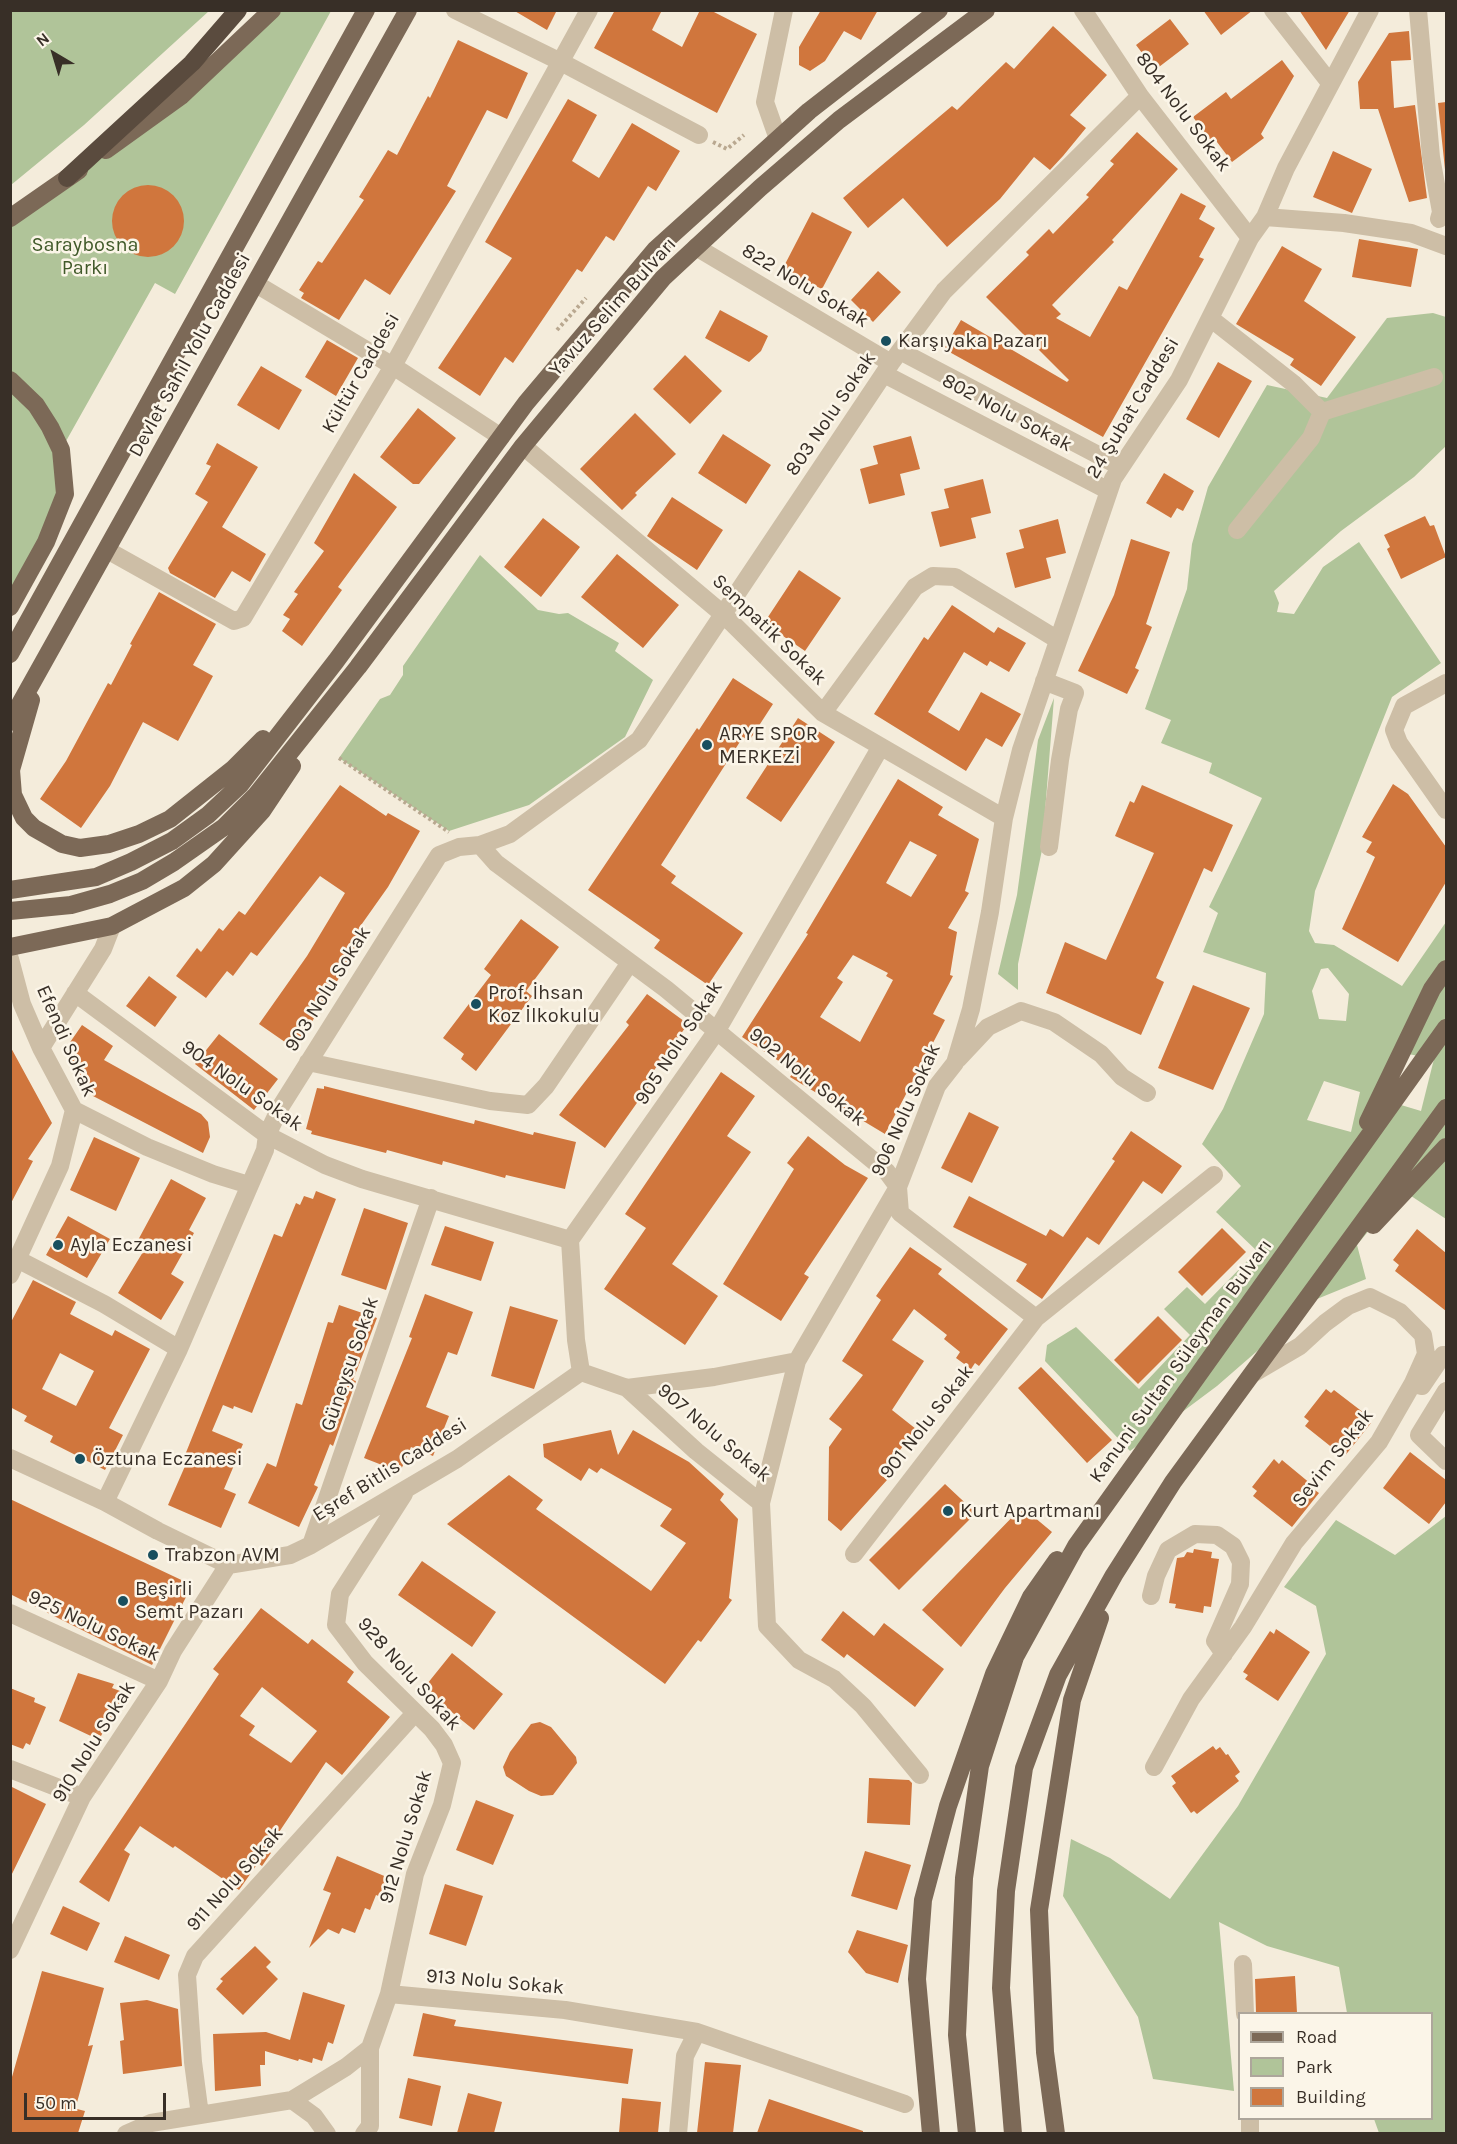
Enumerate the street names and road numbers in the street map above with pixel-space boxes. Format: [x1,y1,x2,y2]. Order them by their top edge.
street label: 804 Nolu Sokak [1130,47,1236,177]
street label: Yavuz Selim Bulvarı [544,232,682,382]
street label: 822 Nolu Sokak [737,239,873,333]
street label: Devlet Sahil Yolu Caddesi [124,249,256,461]
street label: Kültür Caddesi [317,308,405,438]
street label: 24 Şubat Caddesi [1081,333,1185,483]
street label: 803 Nolu Sokak [781,347,881,481]
street label: 802 Nolu Sokak [938,369,1076,457]
street label: Sempatik Sokak [707,569,831,691]
street label: 903 Nolu Sokak [280,922,376,1056]
street label: 905 Nolu Sokak [630,976,728,1110]
street label: Efendi Sokak [31,982,101,1100]
street label: 902 Nolu Sokak [744,1023,870,1131]
street label: 904 Nolu Sokak [177,1035,307,1137]
street label: 906 Nolu Sokak [866,1040,946,1180]
street label: Kanuni Sultan Süleyman Bulvarı [1084,1234,1278,1488]
street label: Güneysu Sokak [316,1294,384,1434]
street label: 901 Nolu Sokak [875,1360,979,1484]
street label: 907 Nolu Sokak [652,1378,776,1488]
street label: Sevim Sokak [1287,1404,1379,1512]
street label: Eşref Bitlis Caddesi [308,1413,472,1527]
street label: 925 Nolu Sokak [24,1585,164,1667]
street label: 928 Nolu Sokak [352,1613,466,1735]
street label: 910 Nolu Sokak [47,1677,141,1807]
street label: 912 Nolu Sokak [374,1767,438,1907]
street label: 911 Nolu Sokak [182,1821,288,1937]
street label: 913 Nolu Sokak [425,1964,565,2000]

